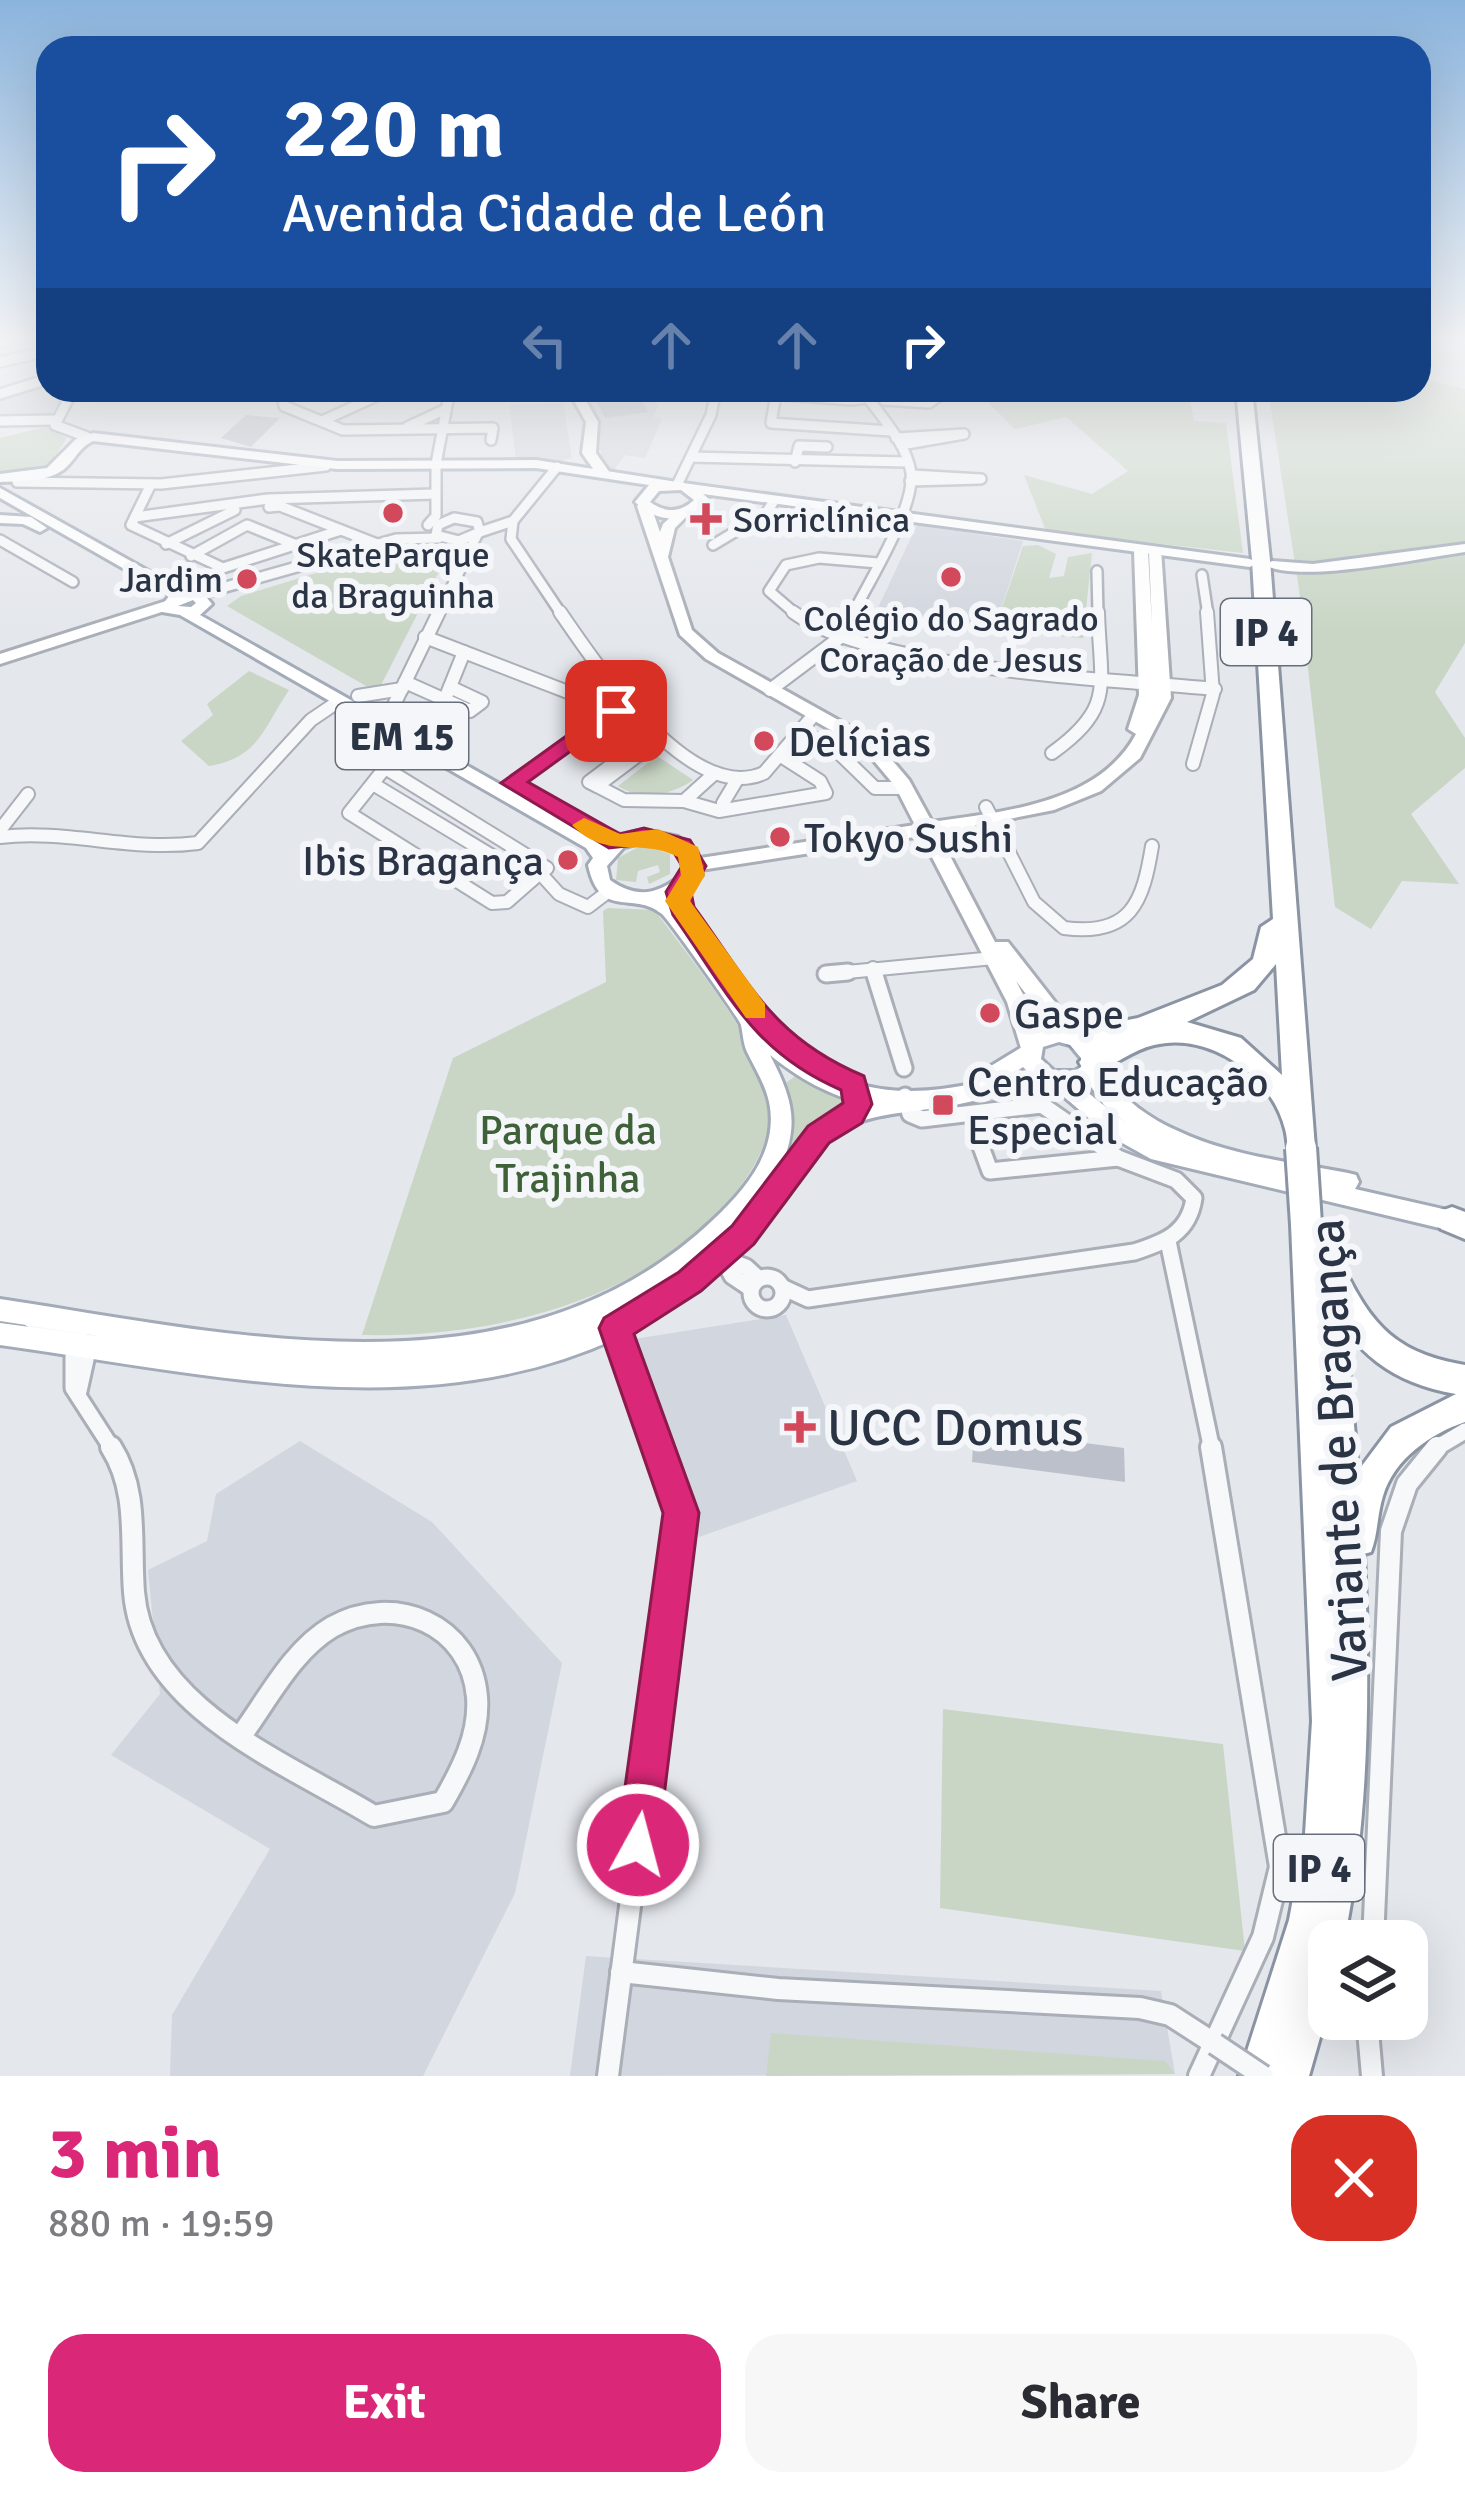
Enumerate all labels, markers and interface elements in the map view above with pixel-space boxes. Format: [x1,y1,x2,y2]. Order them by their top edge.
text: 220 m [282,77,504,181]
icon: right [84,84,240,240]
text: Avenida Cidade de León [282,180,826,247]
icon: left [512,312,578,378]
icon: ahead [638,312,704,378]
icon: ahead [764,312,830,378]
icon: right [890,312,956,378]
place label: Sorriclínica [733,498,910,543]
marker: SkateParque da Braguinha [380,500,406,526]
marker: Sorriclínica [690,503,722,535]
place label: SkateParque da Braguinha [291,533,495,619]
place label: Jardim [119,558,223,603]
marker: Colégio do Sagrado Coração de Jesus [938,564,964,590]
marker: Jardim [234,566,260,592]
place label: Colégio do Sagrado Coração de Jesus [803,597,1099,683]
road number: IP 4 [1221,599,1311,665]
pin [565,660,667,762]
icon: arrive [583,678,649,744]
road number: EM 15 [336,703,468,769]
place label: Delícias [788,717,931,768]
marker: Delícias [751,728,777,754]
place label: Tokyo Sushi [804,813,1013,864]
marker: Tokyo Sushi [767,824,793,850]
place label: Ibis Bragança [302,836,544,887]
marker: Ibis Bragança [555,847,581,873]
place label: Gaspe [1014,989,1124,1040]
marker: Gaspe [977,1000,1003,1026]
place label: Centro Educação Especial [967,1057,1269,1156]
marker: Centro Educação Especial [930,1092,956,1118]
park label: Parque da Trajinha [479,1105,657,1204]
street label: Variante de Bragança [1295,1217,1382,1683]
place label: UCC Domus [827,1397,1084,1460]
marker: UCC Domus [784,1411,816,1443]
position arrow [575,1782,701,1908]
road number: IP 4 [1274,1835,1364,1901]
map controls [1308,1920,1428,2040]
button: layers [1308,1920,1428,2040]
text: 3 min [48,2109,222,2198]
button: close [1291,2115,1417,2241]
text: 880 m · 19:59 [48,2199,275,2247]
button: Exit [48,2334,721,2472]
button: Share [745,2334,1417,2472]

